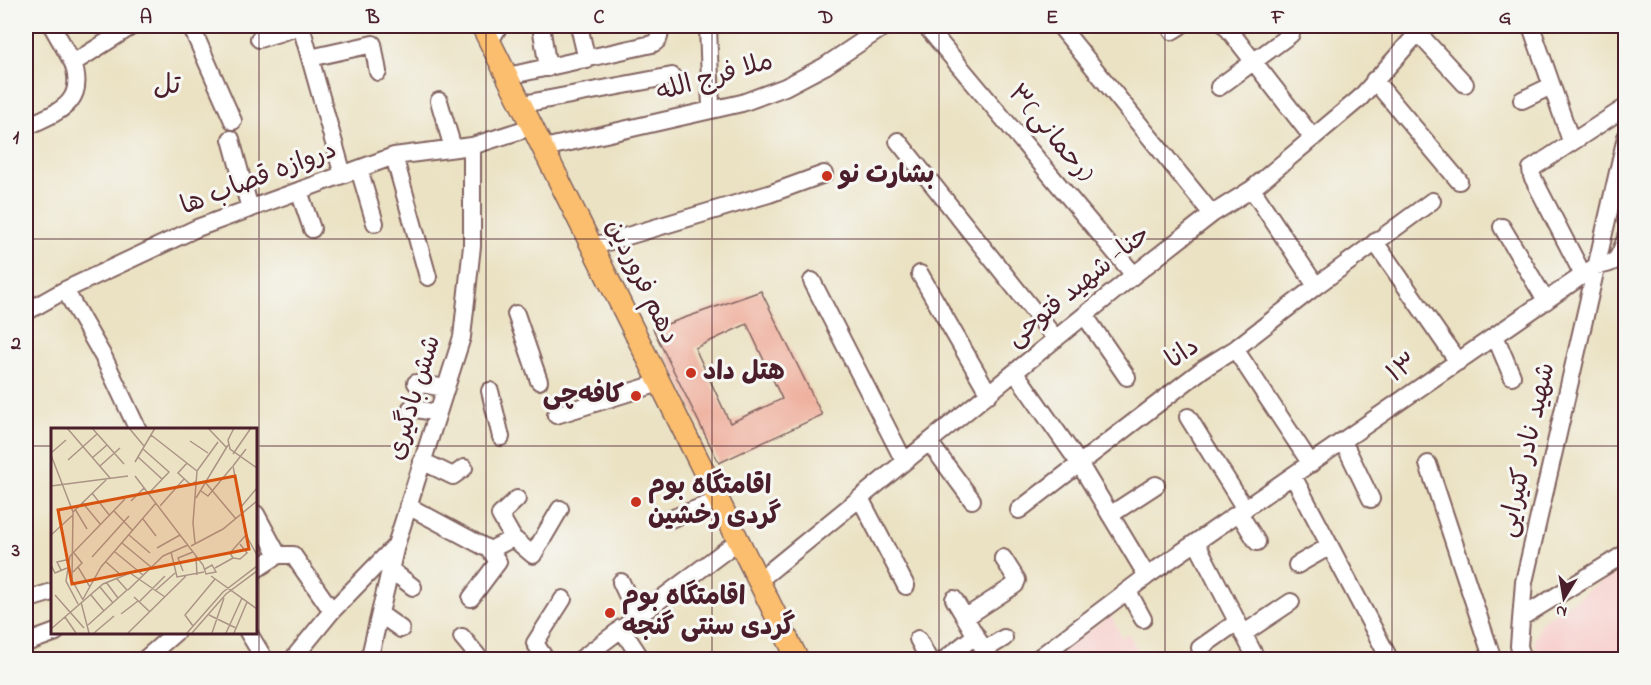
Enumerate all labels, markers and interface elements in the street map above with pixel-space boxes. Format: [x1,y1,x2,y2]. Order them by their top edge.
text: A [140,4,152,33]
text: B [365,4,380,33]
text: C [594,4,605,33]
text: D [818,4,833,33]
text: E [1046,4,1058,33]
text: F [1271,4,1285,33]
text: G [1499,4,1512,33]
street label: ملا فرج الله [652,43,778,113]
district label: تل [153,67,182,106]
street label: ۳(رحمانی) [998,77,1103,192]
text: 1 [13,124,20,153]
street label: دروازه قصاب ها [175,132,343,226]
place label: بشارت نو [837,157,934,195]
marker: بشارت نو [820,169,834,183]
street label: دهم فروردین [594,213,688,351]
street label: حنا- شهید فتوحی [999,217,1159,357]
street label: دانا [1158,329,1208,379]
text: 2 [10,330,21,359]
street label: شش بادگیری [378,331,452,465]
street label: ۱۳ [1380,345,1426,393]
place label: هتل داد [703,354,785,392]
street label: شهید نادر کتیرایی [1489,359,1567,541]
marker: هتل داد [684,366,698,380]
place label: کافه‌چی [543,377,624,415]
marker: کافه‌چی [629,389,643,403]
inset map [51,428,256,634]
place label: اقامتگاه بوم گردی رخشین [648,468,782,536]
marker: اقامتگاه بوم گردی رخشین [629,495,643,509]
text: 3 [11,537,20,566]
north arrow [1534,568,1594,628]
place label: اقامتگاه بوم گردی سنتی گنجه [622,579,795,647]
text: N [1554,598,1569,624]
marker: اقامتگاه بوم گردی سنتی گنجه [603,606,617,620]

